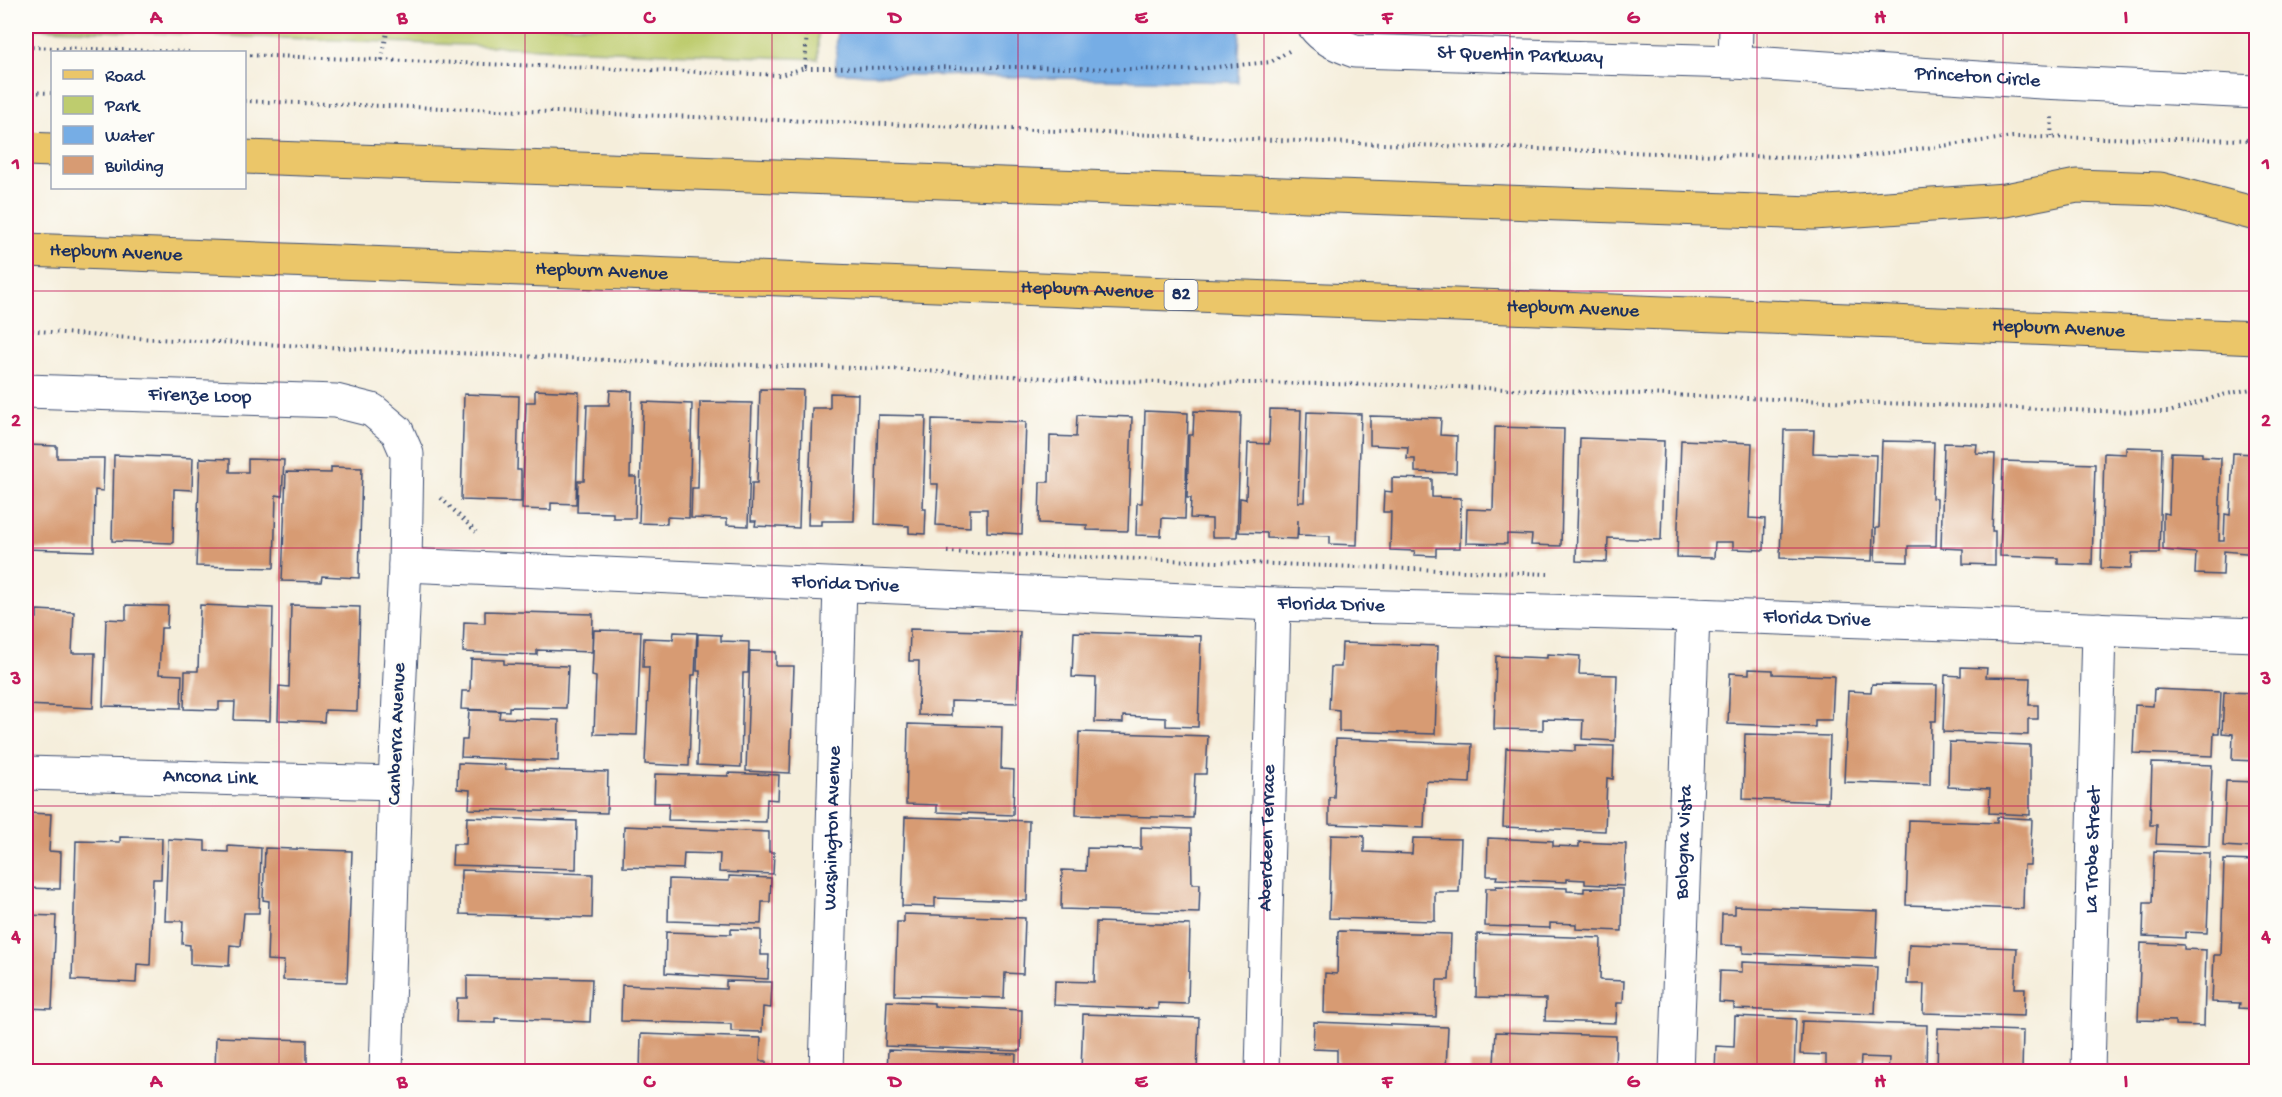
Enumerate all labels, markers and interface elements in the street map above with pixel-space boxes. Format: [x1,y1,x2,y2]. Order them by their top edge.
text: A [149,8,164,31]
text: B [396,8,408,31]
text: C [643,8,657,31]
text: D [886,8,902,31]
text: E [1135,8,1149,31]
text: F [1381,8,1394,31]
text: G [1627,8,1641,31]
text: H [1874,8,1886,31]
text: I [2124,8,2129,31]
street label: St Quentin Parkway [1437,42,1604,70]
legend [51,51,246,189]
street label: Princeton Circle [1913,62,2042,93]
text: Road [105,67,146,88]
text: Park [104,97,141,118]
text: Water [105,127,155,148]
text: 1 [11,154,20,177]
text: 1 [2261,154,2270,177]
text: Building [104,157,164,178]
street label: Hepburn Avenue [49,239,184,268]
street label: Hepburn Avenue [535,258,669,286]
street label: Hepburn Avenue [1020,277,1155,305]
road number: 82 [1164,280,1198,310]
street label: Hepburn Avenue [1506,295,1640,324]
street label: Hepburn Avenue [1991,315,2126,344]
street label: Firenze Loop [147,383,252,410]
text: 2 [11,411,21,434]
text: 2 [2261,411,2271,434]
street label: Florida Drive [790,571,901,599]
street label: Florida Drive [1276,593,1386,618]
street label: Florida Drive [1762,606,1872,633]
street label: Canberra Avenue [384,662,412,806]
text: 3 [10,669,21,692]
text: 3 [2260,669,2271,692]
street label: Washington Avenue [819,745,847,911]
street label: Aberdeen Terrace [1255,764,1281,912]
street label: Ancona Link [163,765,259,791]
street label: Bologna Vista [1671,784,1698,901]
street label: La Trobe Street [2080,784,2107,914]
text: 4 [10,927,21,950]
text: 4 [2260,927,2271,950]
text: A [149,1072,164,1095]
text: B [396,1072,408,1095]
text: C [643,1072,657,1095]
text: D [886,1072,902,1095]
text: E [1135,1072,1149,1095]
text: F [1381,1072,1394,1095]
text: G [1627,1072,1641,1095]
text: H [1874,1072,1886,1095]
text: I [2124,1072,2129,1095]

